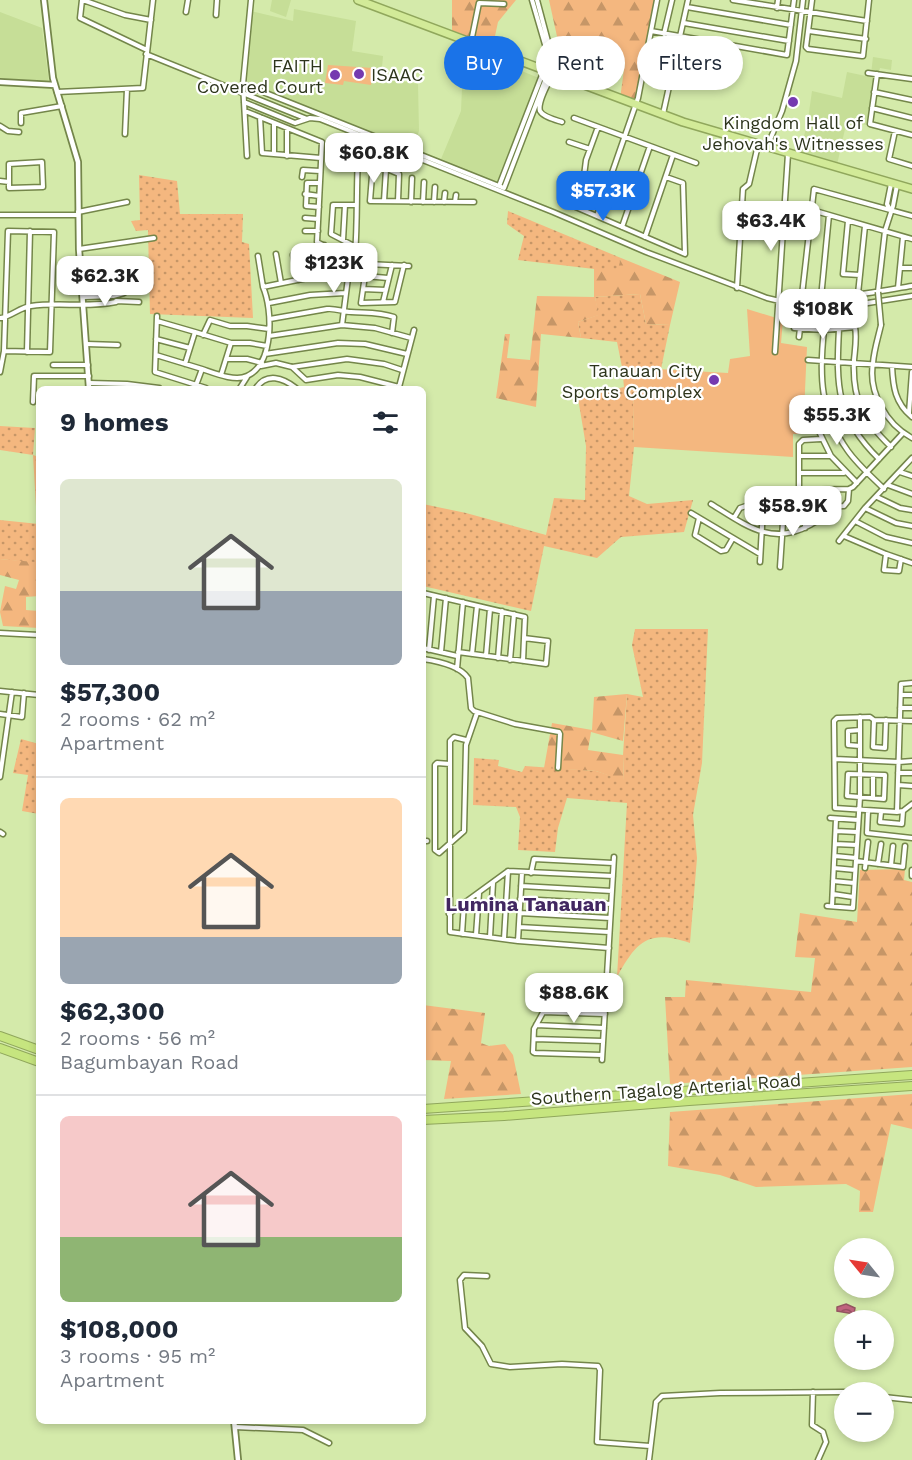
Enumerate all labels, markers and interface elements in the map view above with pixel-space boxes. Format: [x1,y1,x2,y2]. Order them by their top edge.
chip: Buy [444,36,524,90]
chip: Rent [536,36,625,90]
chip: Filters [637,36,743,90]
place label: FAITH Covered Court [197,55,323,97]
place label: ISAAC [371,64,423,85]
marker: ISAAC [352,67,366,81]
marker: FAITH Covered Court [328,68,342,82]
marker: Kingdom Hall of Jehovah's Witnesses [786,95,800,109]
place label: Kingdom Hall of Jehovah's Witnesses [702,112,884,154]
pin: $60.8K [325,133,423,184]
text: $60.8K [339,140,409,164]
pin: $57.3K [554,171,652,222]
text: $57.3K [570,178,636,202]
pin: $63.4K [722,201,820,252]
text: $63.4K [736,208,806,232]
pin: $123K [292,243,376,294]
text: $123K [304,250,364,274]
pin: $62.3K [56,256,154,307]
text: $62.3K [71,263,139,287]
pin: $108K [781,289,865,340]
text: $108K [793,296,853,320]
place label: Tanauan City Sports Complex [562,360,703,402]
marker: Tanauan City Sports Complex [707,373,721,387]
pin: $55.3K [788,395,886,446]
text: $55.3K [803,402,871,426]
icon: filters [369,406,402,439]
text: 9 homes [60,407,169,437]
pin: $58.9K [744,486,842,537]
text: $58.9K [759,493,828,517]
icon: home [177,518,285,626]
text: $57,300 [60,677,160,707]
text: 2 rooms · 62 m² [60,707,215,731]
text: Apartment [60,731,164,755]
icon: home [177,837,285,945]
district label: Lumina Tanauan [445,892,607,916]
pin: $88.6K [525,973,623,1024]
text: $88.6K [539,980,609,1004]
text: $62,300 [60,996,165,1026]
text: 2 rooms · 56 m² [60,1026,215,1050]
text: Bagumbayan Road [60,1050,239,1074]
street label: Southern Tagalog Arterial Road [530,1069,802,1109]
icon: home [177,1155,285,1263]
north arrow [834,1238,894,1298]
map controls [834,1238,894,1442]
button: + [834,1310,894,1370]
text: $108,000 [60,1314,178,1344]
text: 3 rooms · 95 m² [60,1344,215,1368]
text: Apartment [60,1368,164,1392]
button: − [834,1382,894,1442]

